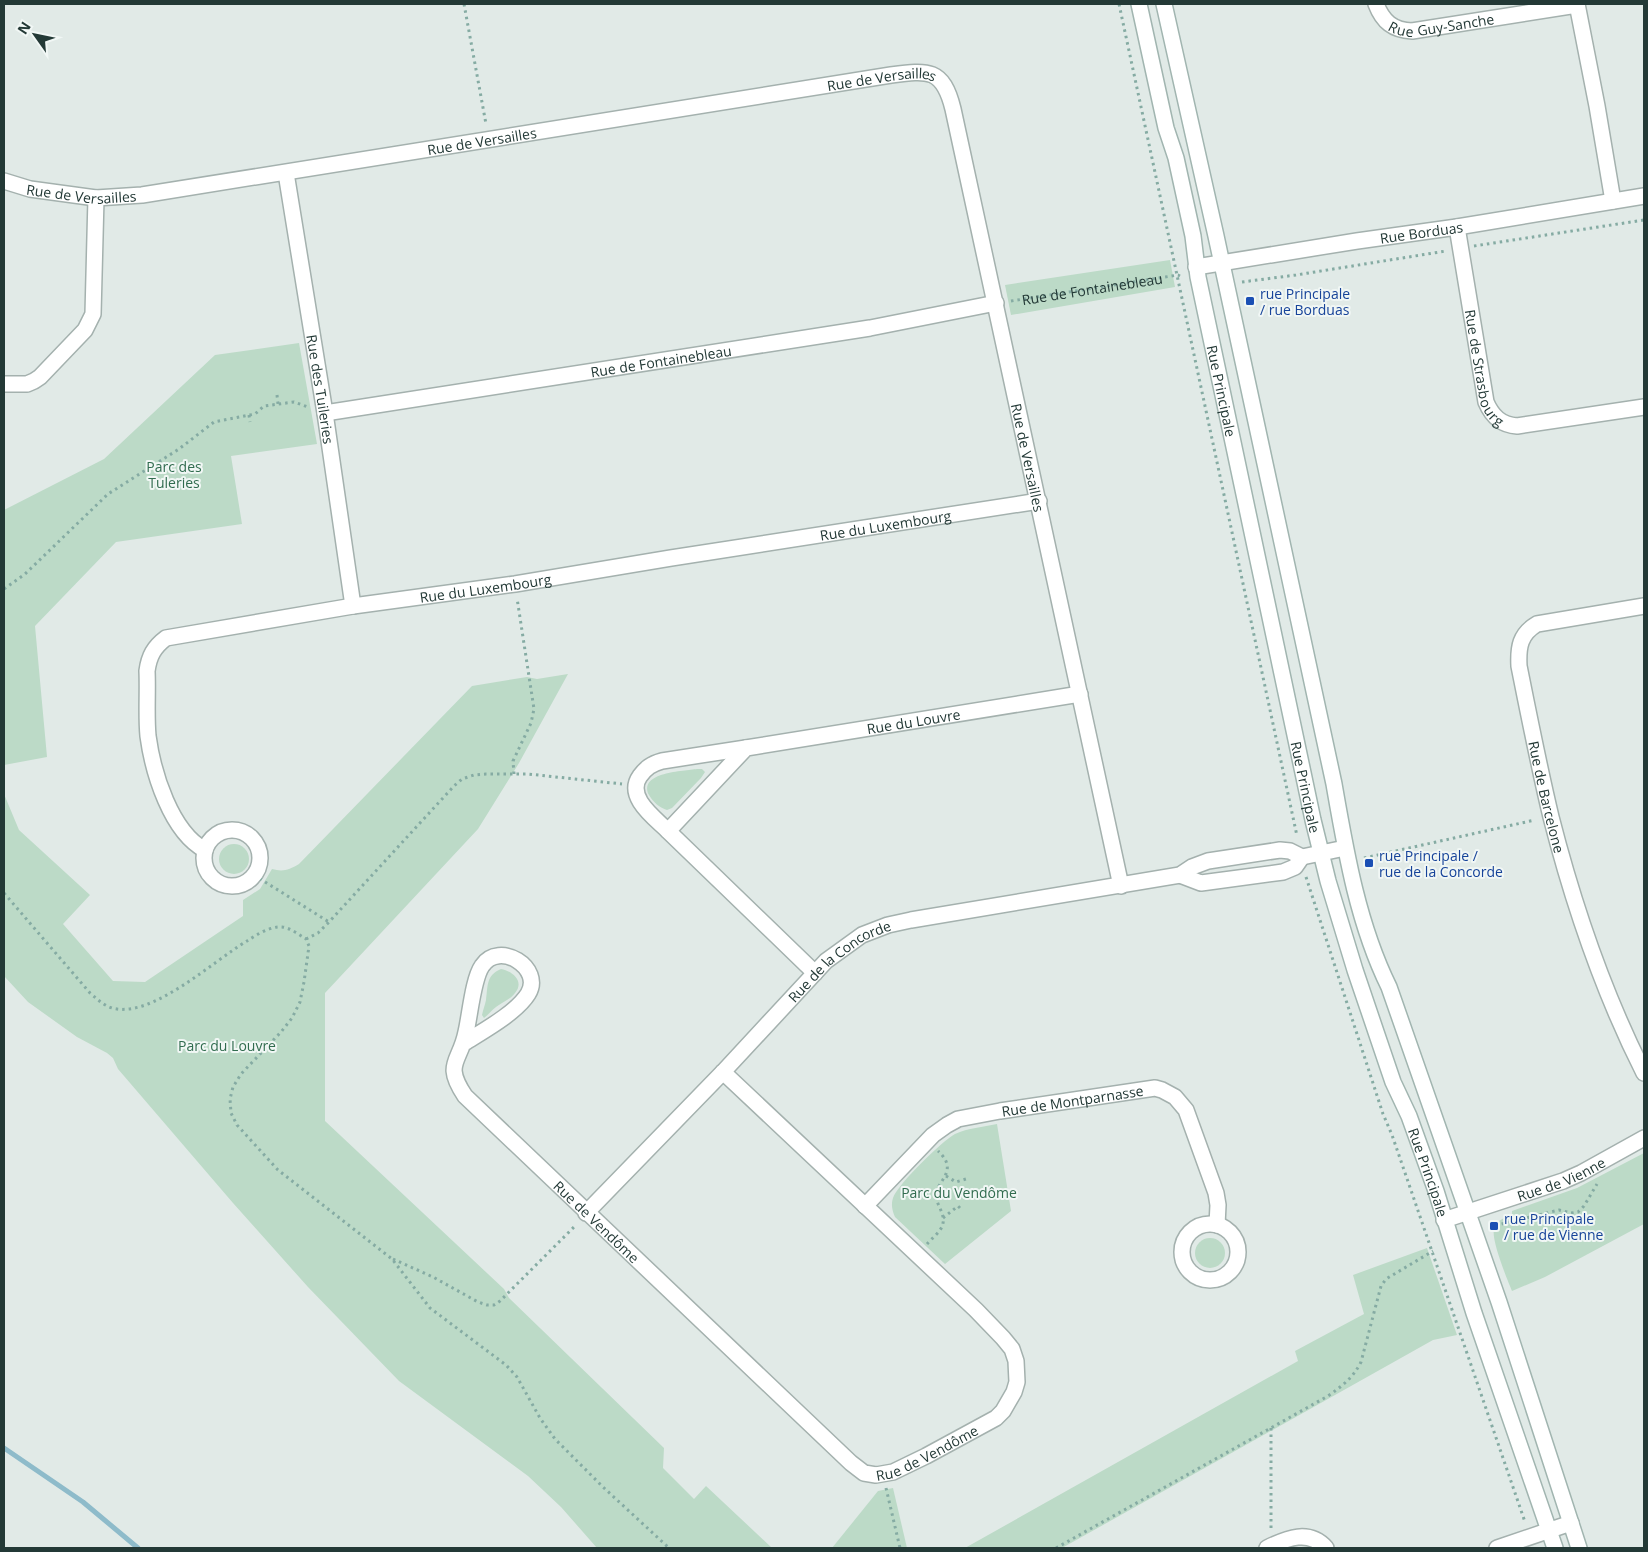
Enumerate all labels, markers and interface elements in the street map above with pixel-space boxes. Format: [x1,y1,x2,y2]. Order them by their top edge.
street label: Rue Guy-Sanche [1385,9,1495,41]
north arrow [10,10,60,60]
text: N [13,18,35,38]
street label: Rue de Versailles [826,63,940,95]
street label: Rue de Versailles [426,122,538,159]
street label: Rue de Versailles [25,179,137,208]
street label: Rue Borduas [1379,217,1465,247]
street label: Rue de Fontainebleau [1020,268,1164,309]
place label: rue Principale / rue Borduas [1260,284,1350,319]
marker: rue Principale / rue Borduas [1244,295,1256,307]
street label: Rue de Strasbourg [1461,308,1509,431]
street label: Rue des Tuileries [303,333,339,446]
street label: Rue de Fontainebleau [589,340,733,381]
street label: Rue Principale [1203,343,1241,438]
street label: Rue de Versailles [1007,401,1049,514]
park label: Parc des Tuleries [146,457,202,492]
street label: Rue du Luxembourg [818,505,953,544]
street label: Rue du Luxembourg [418,569,553,606]
street label: Rue du Louvre [865,704,962,738]
street label: Rue de Barcelone [1525,739,1570,855]
street label: Rue Principale [1287,740,1325,835]
place label: rue Principale / rue de la Concorde [1379,846,1503,881]
marker: rue Principale / rue de la Concorde [1363,857,1375,869]
street label: Rue de la Concorde [783,915,894,1006]
park label: Parc du Louvre [178,1036,276,1055]
street label: Rue de Montparnasse [1000,1080,1145,1120]
street label: Rue Principale [1404,1125,1453,1219]
street label: Rue de Vienne [1514,1152,1608,1205]
street label: Rue de Vendôme [550,1176,644,1267]
park label: Parc du Vendôme [901,1183,1017,1202]
place label: rue Principale / rue de Vienne [1504,1209,1604,1244]
marker: rue Principale / rue de Vienne [1488,1220,1500,1232]
street label: Rue de Vendôme [874,1420,981,1484]

